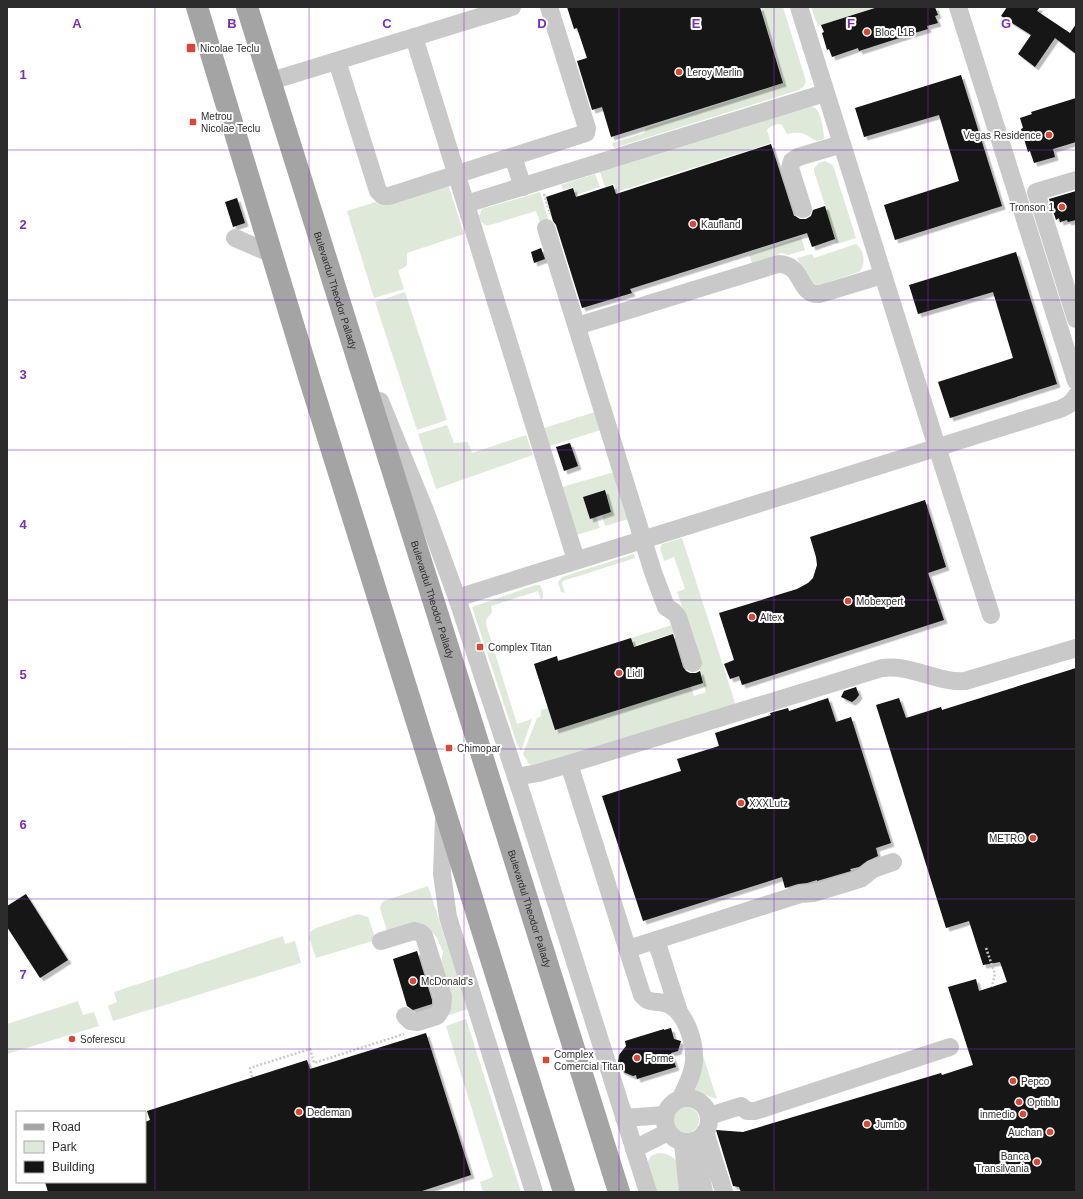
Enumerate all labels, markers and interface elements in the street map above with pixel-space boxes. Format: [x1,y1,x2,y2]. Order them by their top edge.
text: A [72,16,82,31]
text: B [227,16,237,31]
text: C [382,16,392,31]
text: D [537,16,547,31]
text: E [692,16,701,31]
text: F [847,16,855,31]
text: G [1001,16,1011,31]
marker: Bloc L1B [862,27,872,37]
place label: Bloc L1B [875,27,915,38]
marker: Nicolae Teclu [185,42,197,54]
place label: Nicolae Teclu [200,43,259,54]
text: 1 [19,67,27,82]
marker: Leroy Merlin [674,67,684,77]
place label: Leroy Merlin [687,67,742,78]
place label: Metrou Nicolae Teclu [201,111,260,134]
marker: Metrou Nicolae Teclu [188,117,198,127]
place label: Vegas Residence [963,130,1041,141]
marker: Vegas Residence [1044,130,1054,140]
place label: Tronson 1 [1009,202,1054,213]
marker: Tronson 1 [1057,202,1067,212]
text: 2 [19,217,27,232]
marker: Kaufland [688,219,698,229]
place label: Kaufland [701,219,740,230]
street label: Bulevardul Theodor Pallady [312,230,359,351]
text: 3 [19,367,27,382]
text: 4 [19,517,27,532]
street label: Bulevardul Theodor Pallady [409,539,456,660]
marker: Mobexpert [843,596,853,606]
place label: Mobexpert [856,596,903,607]
marker: Altex [747,612,757,622]
place label: Altex [760,612,782,623]
marker: Complex Titan [475,642,485,652]
place label: Complex Titan [488,642,552,653]
text: 5 [19,667,27,682]
marker: Lidl [614,668,624,678]
place label: Lidl [627,668,643,679]
marker: Chimopar [444,743,454,753]
place label: Chimopar [457,743,501,754]
marker: XXXLutz [736,798,746,808]
place label: XXXLutz [749,798,788,809]
text: 6 [19,817,27,832]
place label: METRO [989,833,1025,844]
marker: METRO [1028,833,1038,843]
street label: Bulevardul Theodor Pallady [506,849,553,969]
text: 7 [19,967,27,982]
marker: McDonald's [408,976,418,986]
place label: McDonald's [421,976,473,987]
marker: Soferescu [67,1034,77,1044]
place label: Soferescu [80,1034,125,1045]
place label: Complex Comercial Titan [554,1049,623,1072]
marker: Forme [632,1053,642,1063]
place label: Forme [645,1053,674,1064]
marker: Complex Comercial Titan [541,1055,551,1065]
marker: Pepco [1008,1076,1018,1086]
place label: Pepco [1021,1076,1050,1087]
marker: Optiblu [1014,1097,1024,1107]
place label: Optiblu [1027,1097,1059,1108]
marker: Dedeman [294,1107,304,1117]
place label: Dedeman [307,1107,350,1118]
place label: inmedio [980,1109,1015,1120]
marker: inmedio [1018,1109,1028,1119]
legend [16,1111,146,1183]
marker: Jumbo [862,1119,872,1129]
place label: Jumbo [875,1119,905,1130]
text: Road [52,1120,81,1134]
place label: Auchan [1008,1127,1042,1138]
marker: Auchan [1045,1127,1055,1137]
text: Park [52,1140,78,1154]
place label: Banca Transilvania [975,1151,1029,1174]
marker: Banca Transilvania [1032,1157,1042,1167]
text: Building [52,1160,95,1174]

